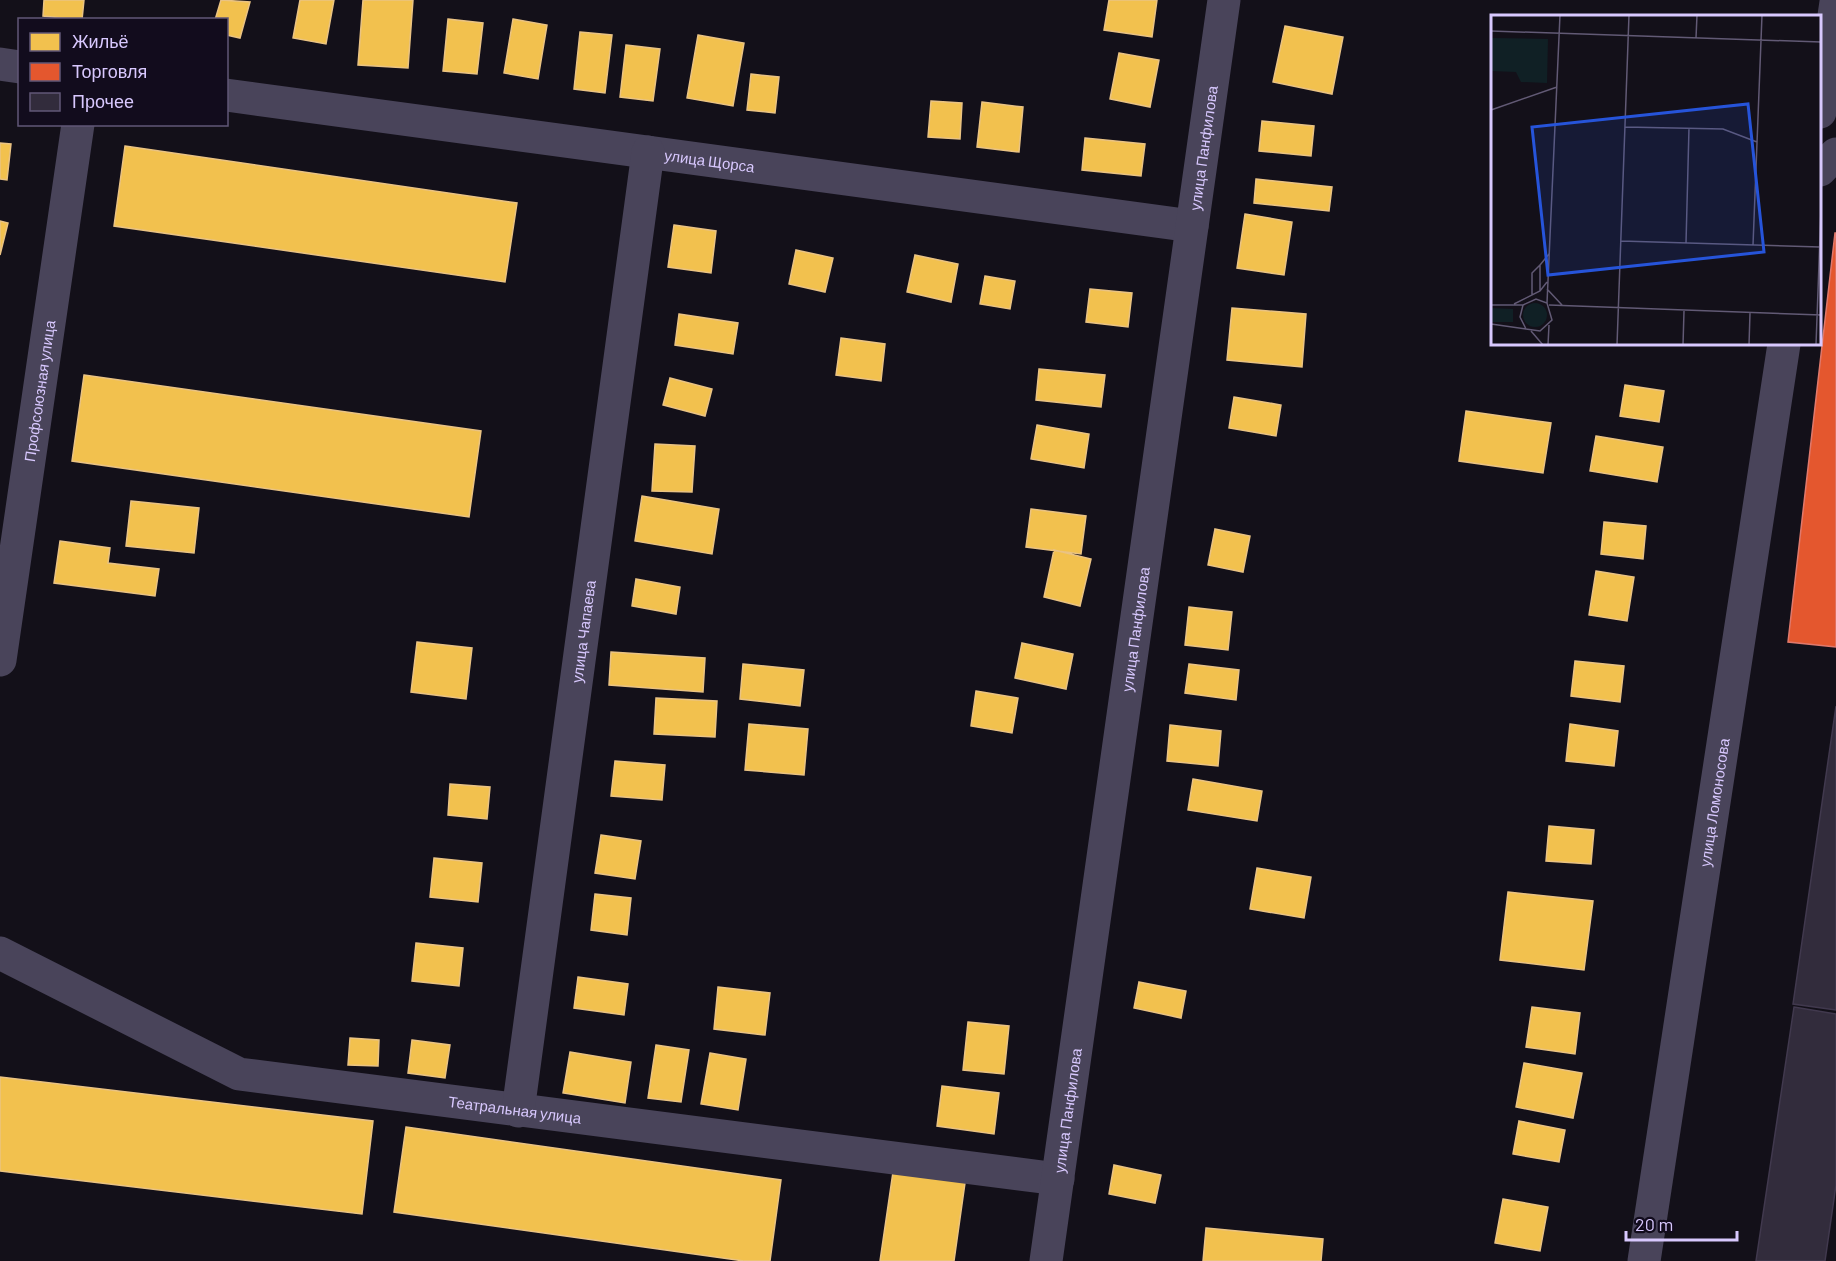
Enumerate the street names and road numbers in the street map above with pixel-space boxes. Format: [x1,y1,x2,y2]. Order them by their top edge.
street label: улица Панфилова [1185,84,1221,212]
street label: улица Щорса [663,146,756,176]
street label: Профсоюзная улица [20,318,58,463]
street label: улица Панфилова [1117,565,1153,693]
street label: улица Чапаева [567,578,599,684]
street label: улица Ломоносова [1695,736,1733,868]
street label: улица Панфилова [1050,1046,1085,1174]
street label: Театральная улица [447,1092,583,1127]

